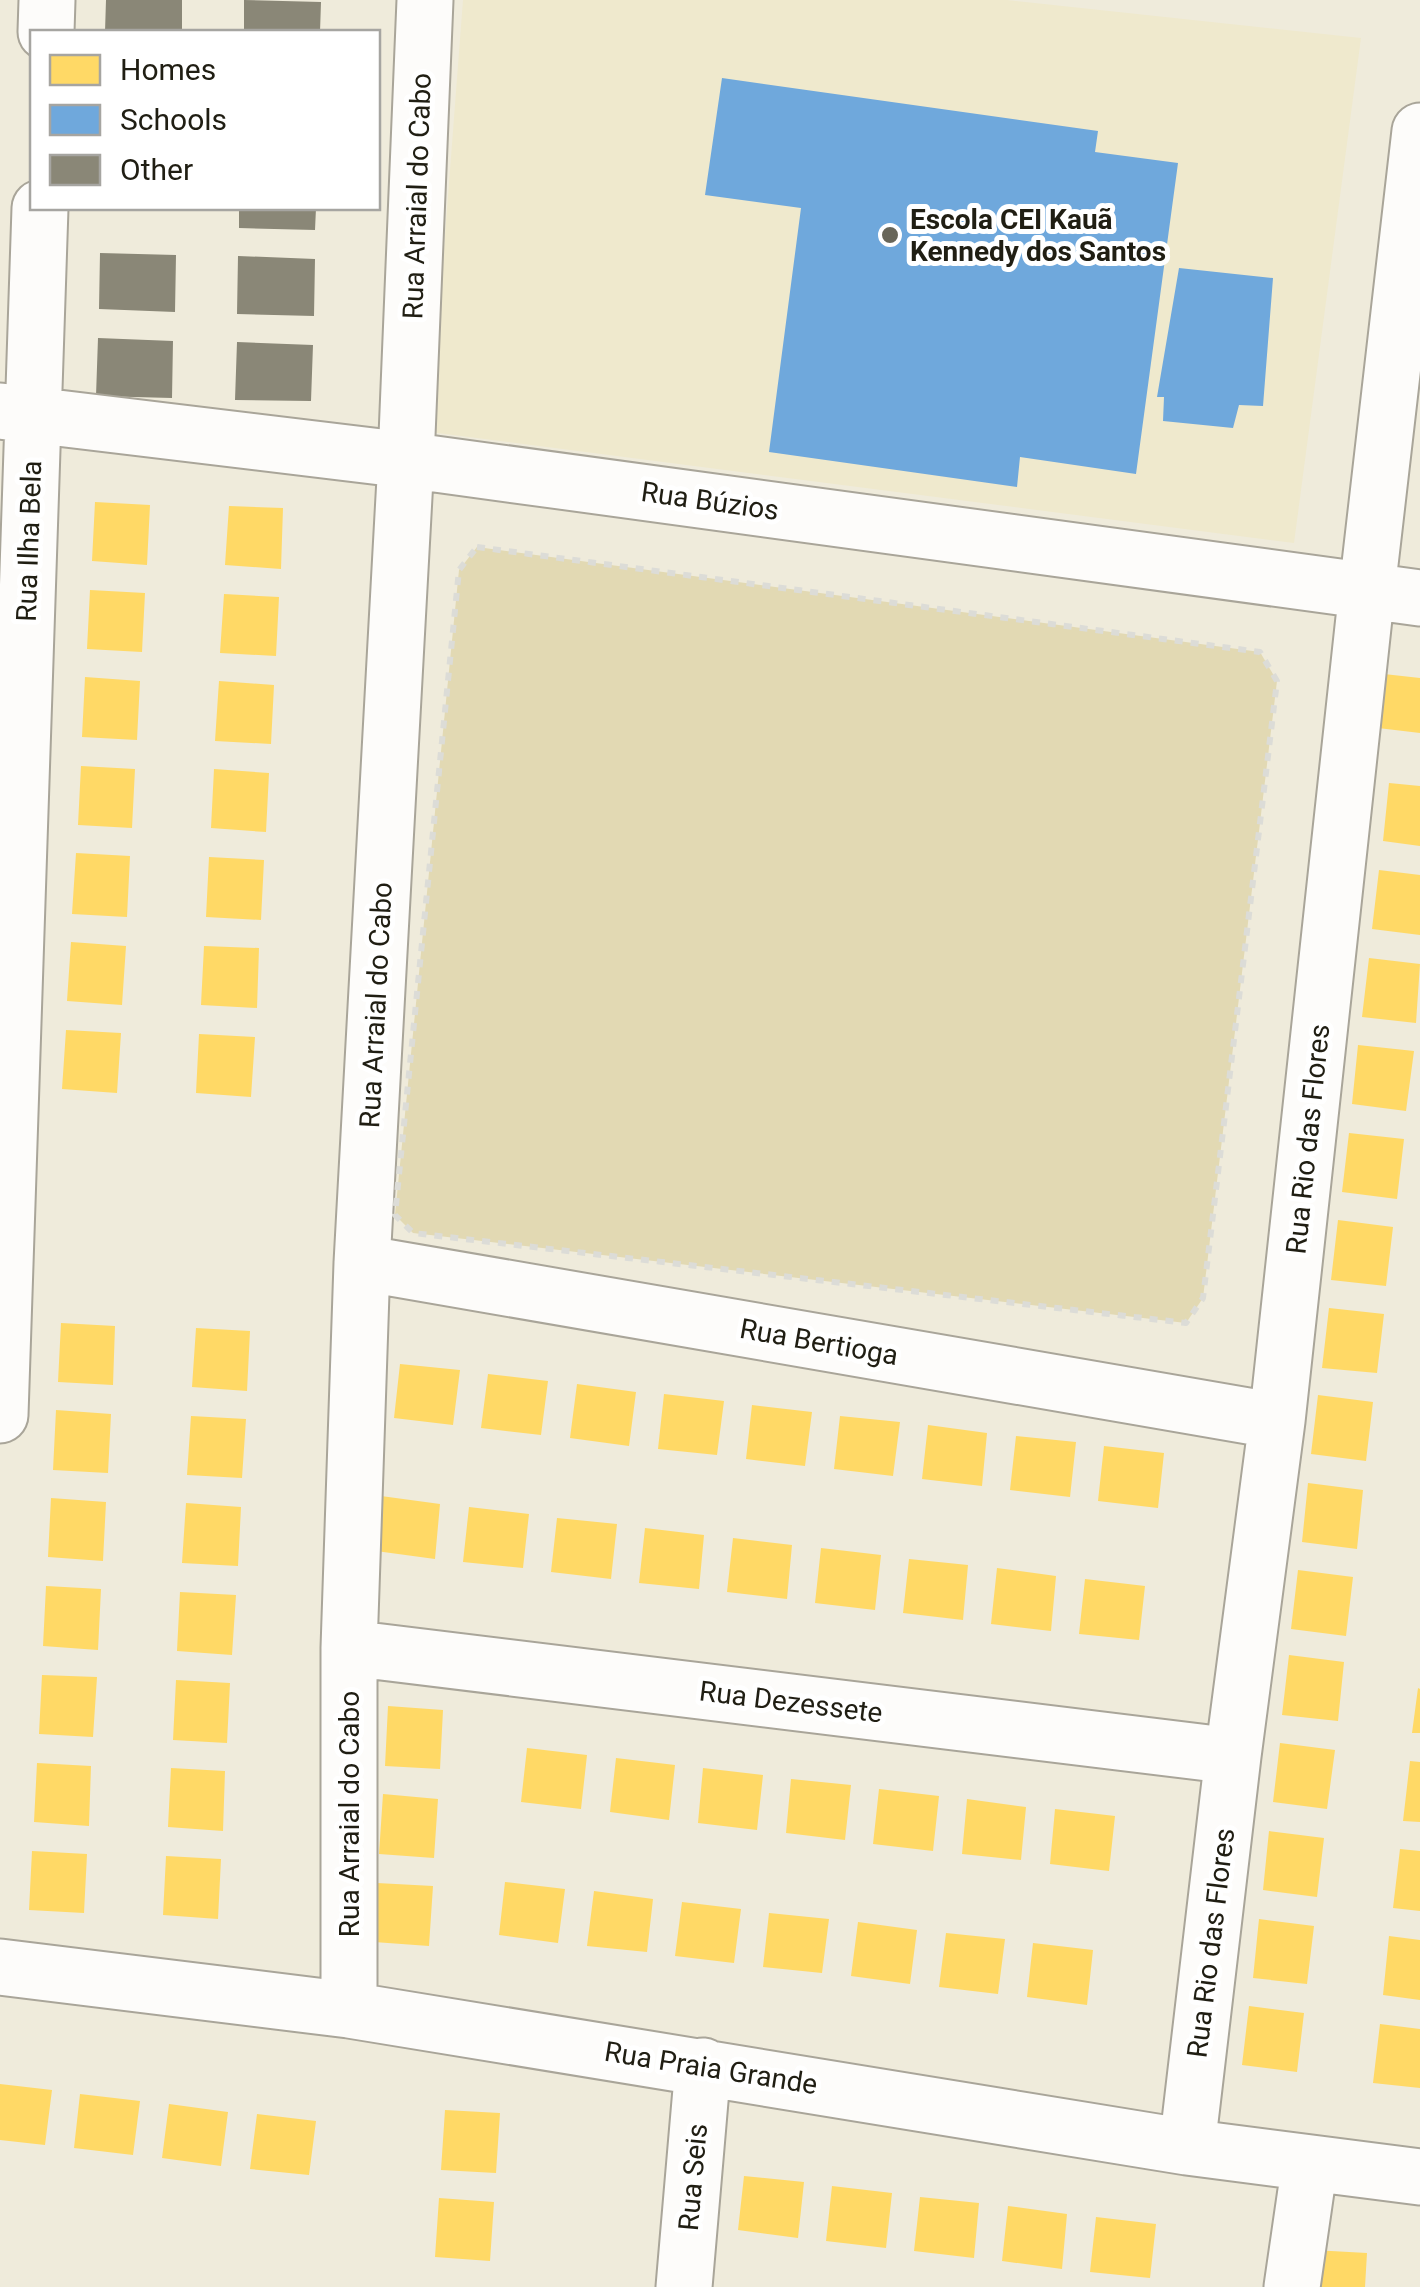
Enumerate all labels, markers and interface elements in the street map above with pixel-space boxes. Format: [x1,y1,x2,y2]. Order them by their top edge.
legend [30,30,380,210]
text: Homes [120,52,216,87]
street label: Rua Arraial do Cabo [396,72,438,320]
text: Schools [120,102,227,137]
text: Other [120,152,193,187]
place label: Escola CEI Kauã Kennedy dos Santos [910,203,1166,268]
marker: Escola CEI Kauã Kennedy dos Santos [879,224,901,246]
street label: Rua Ilha Bela [10,460,48,622]
street label: Rua Búzios [639,475,781,527]
street label: Rua Arraial do Cabo [353,881,399,1129]
street label: Rua Rio das Flores [1280,1022,1336,1256]
street label: Rua Bertioga [737,1312,901,1372]
street label: Rua Dezessete [697,1674,885,1730]
street label: Rua Arraial do Cabo [333,1691,366,1937]
street label: Rua Rio das Flores [1181,1826,1241,2060]
street label: Rua Praia Grande [602,2035,820,2101]
street label: Rua Seis [672,2122,714,2232]

